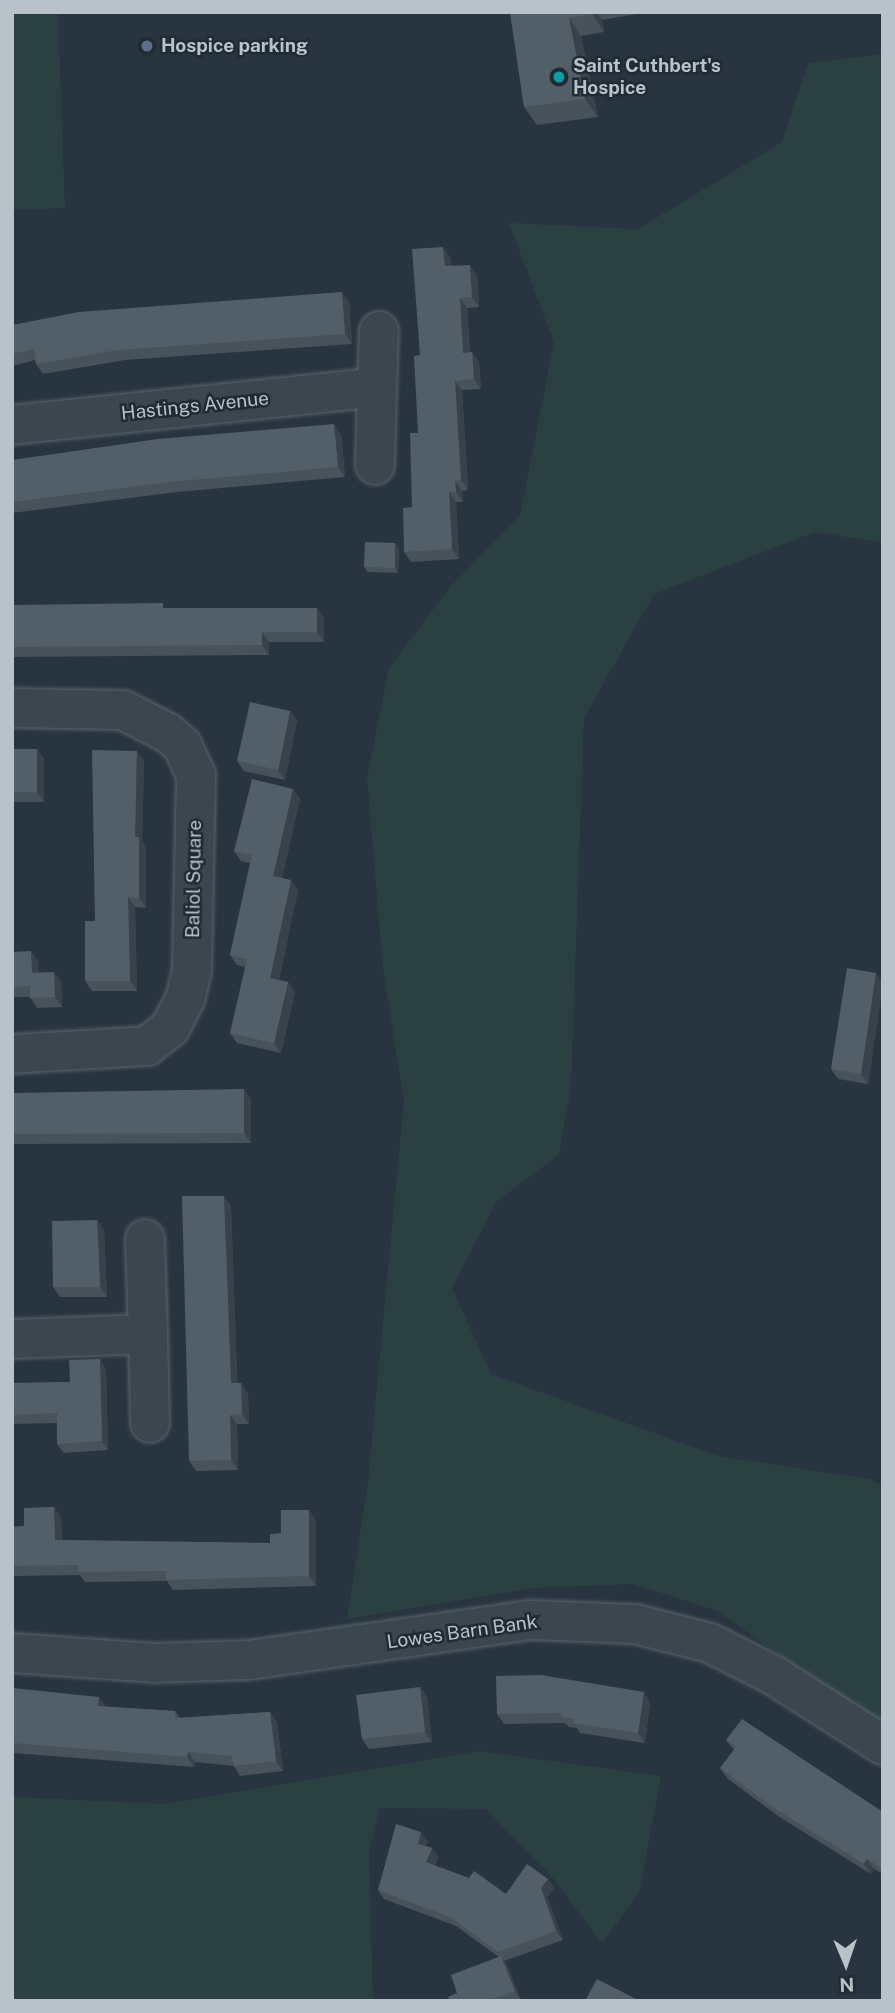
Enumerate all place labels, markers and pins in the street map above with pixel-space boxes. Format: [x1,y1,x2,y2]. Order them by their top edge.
place label: Hospice parking [161,35,308,57]
marker: Hospice parking [139,38,155,54]
place label: Saint Cuthbert's Hospice [573,55,721,99]
marker: Saint Cuthbert's Hospice [551,69,567,85]

